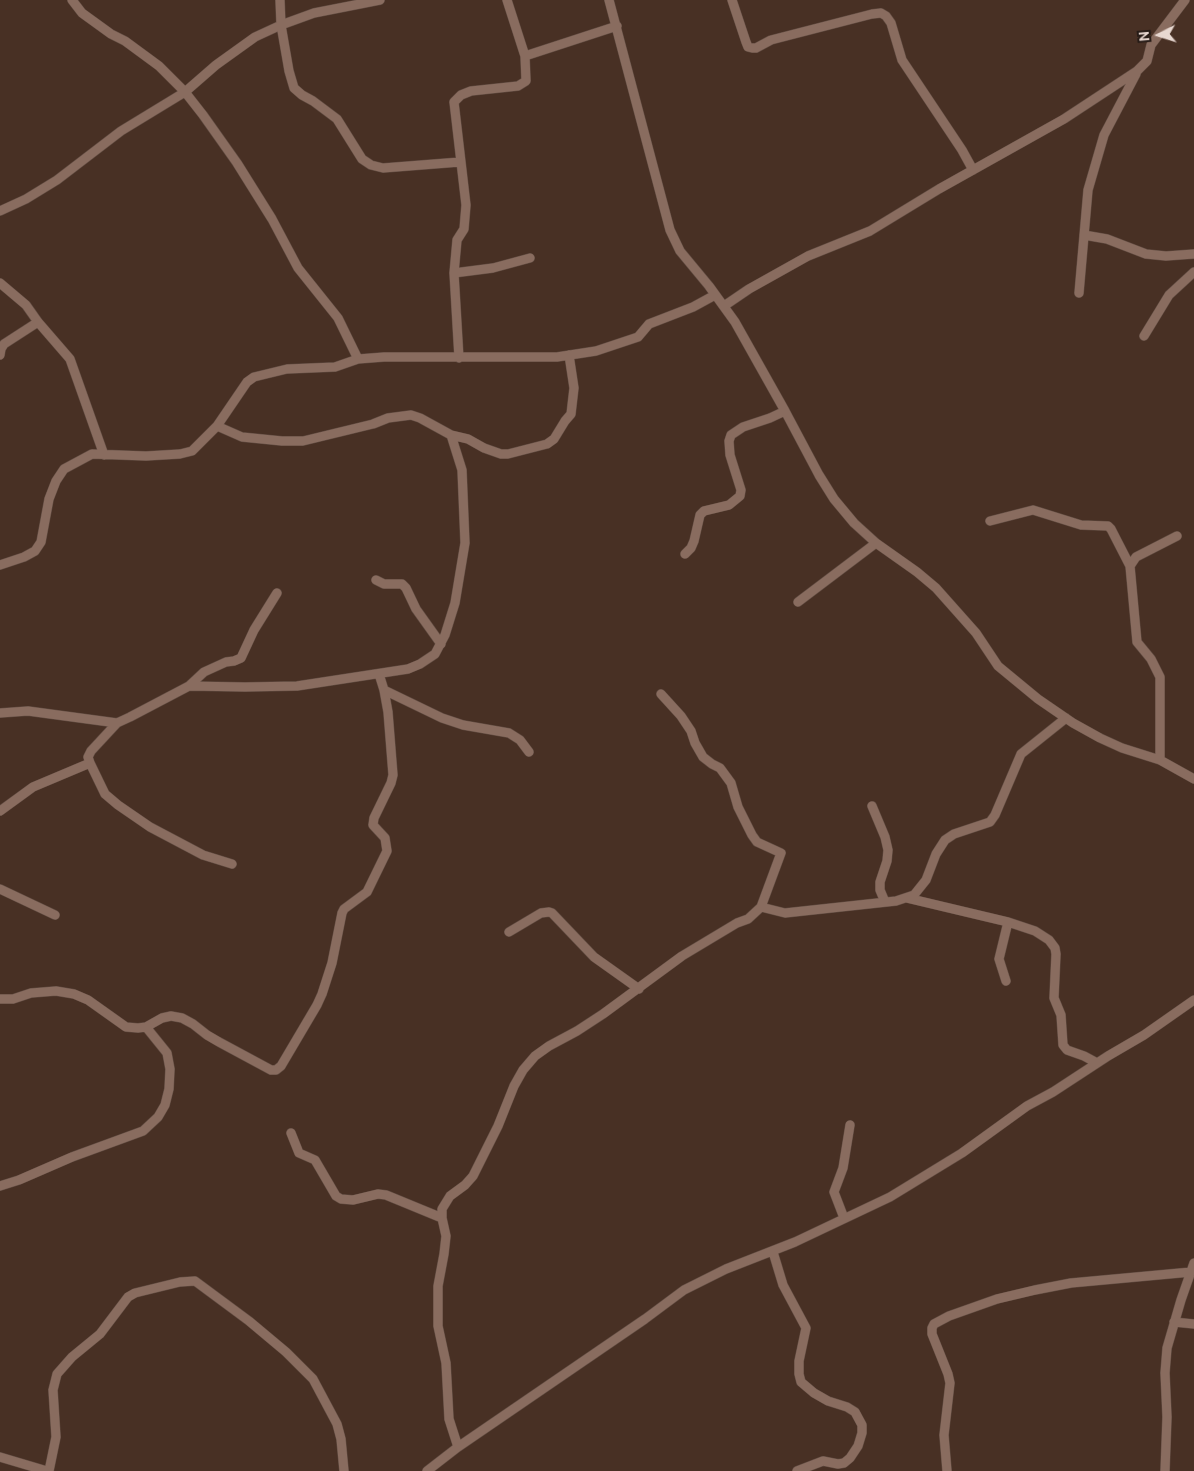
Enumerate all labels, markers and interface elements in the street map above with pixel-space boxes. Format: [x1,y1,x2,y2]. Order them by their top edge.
north arrow [1134,10,1184,60]
text: N [1136,30,1152,42]

